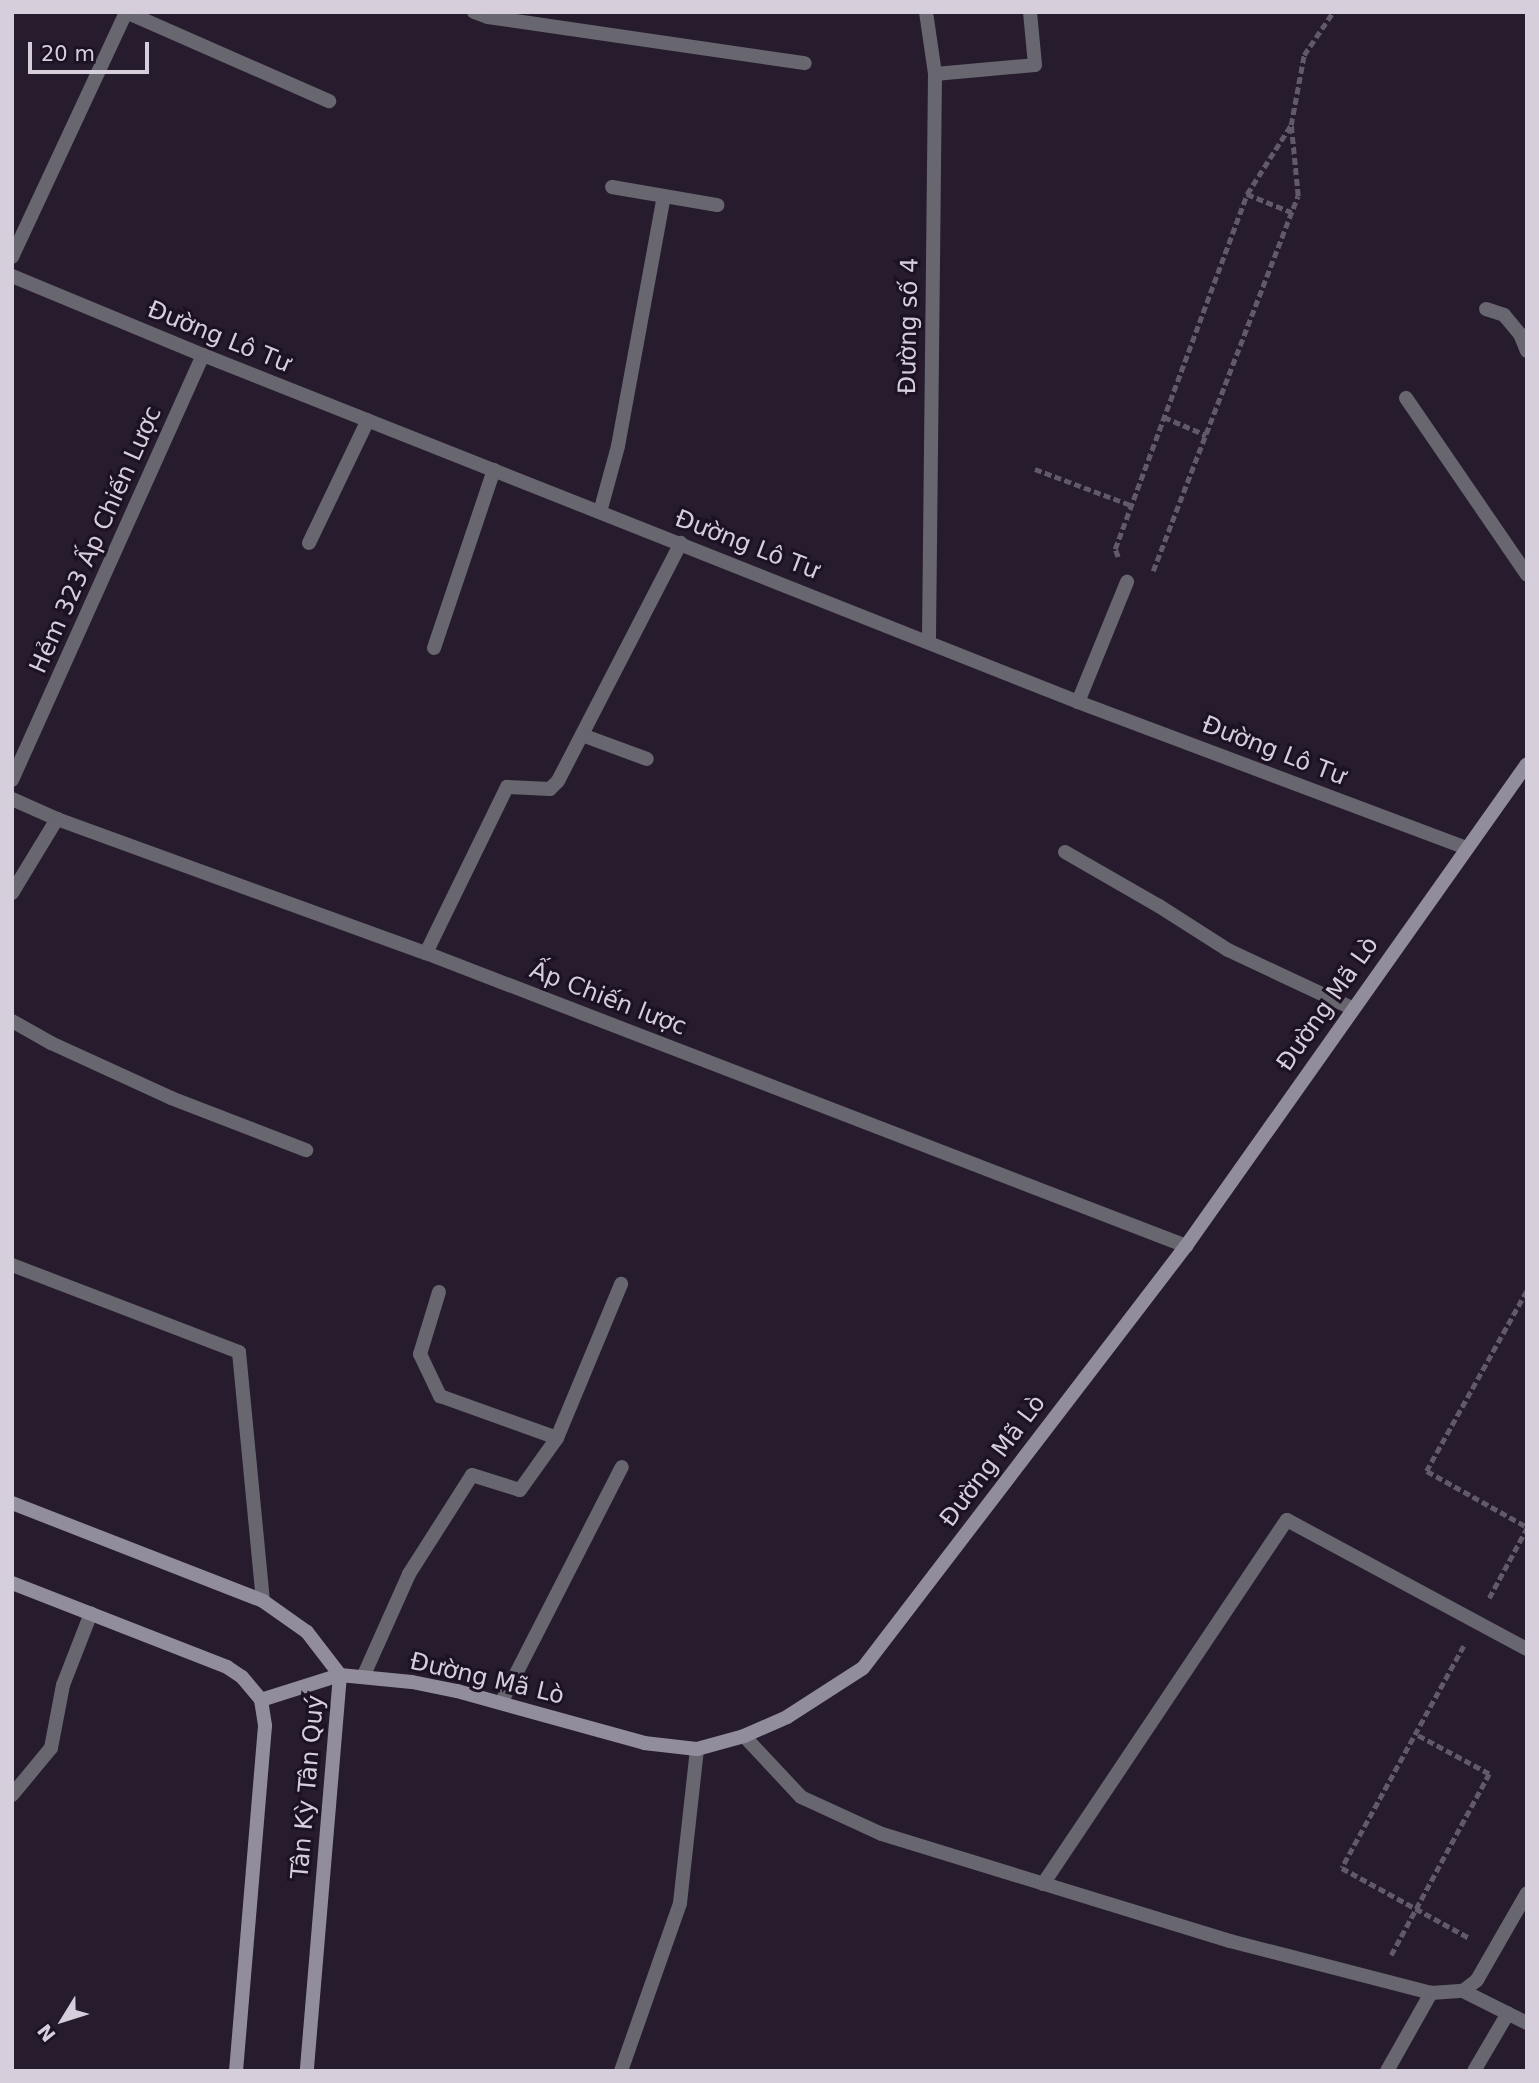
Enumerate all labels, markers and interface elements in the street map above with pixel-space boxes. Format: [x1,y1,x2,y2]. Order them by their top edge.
scale bar [32,28,152,72]
text: 20 m [41,42,95,66]
street label: Đường số 4 [893,257,925,395]
street label: Đường Lô Tư [143,295,295,379]
street label: Hẻm 323 Ấp Chiến Lược [24,402,168,678]
street label: Đường Lô Tư [671,504,823,586]
street label: Đường Lô Tư [1198,710,1350,792]
street label: Đường Mã Lò [1271,931,1385,1077]
street label: Ấp Chiến lược [526,956,690,1042]
street label: Đường Mã Lò [934,1390,1052,1532]
street label: Đường Mã Lò [407,1647,567,1711]
street label: Tân Kỳ Tân Quý [286,1694,330,1880]
north arrow [28,1985,98,2055]
text: N [33,2020,60,2046]

